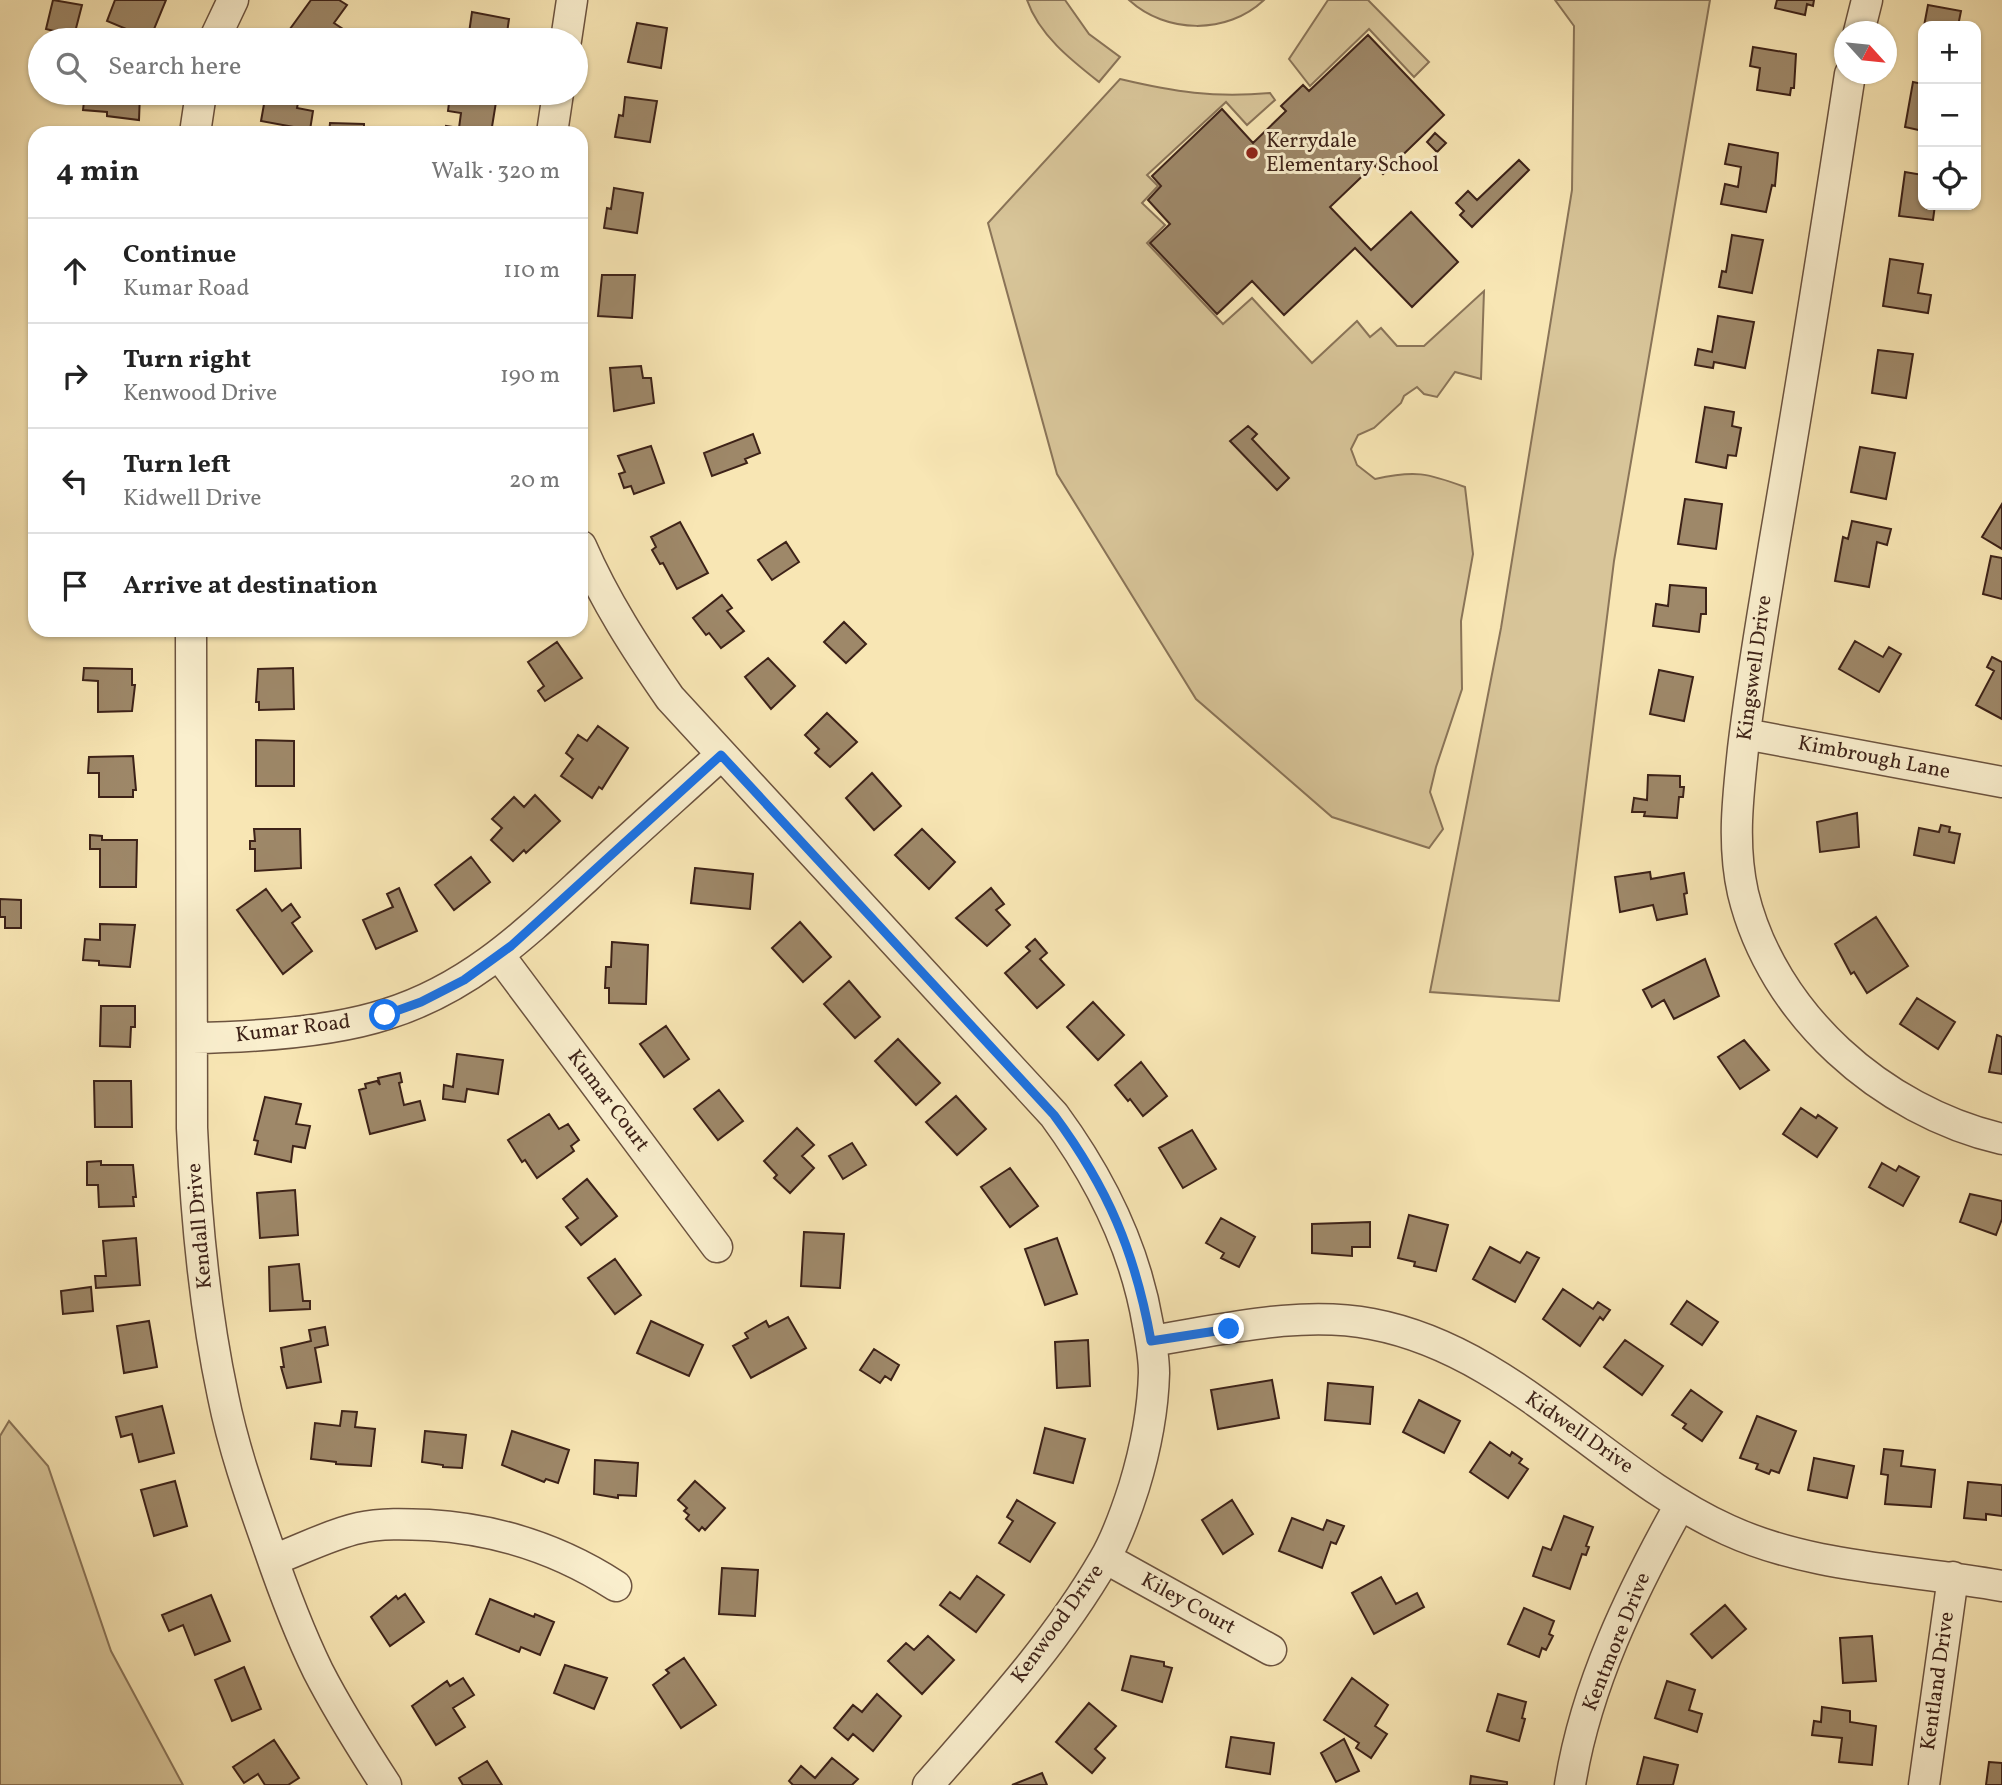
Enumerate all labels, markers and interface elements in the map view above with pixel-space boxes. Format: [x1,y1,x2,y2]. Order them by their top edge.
north arrow [1834,21,1897,84]
map controls [1918,21,1981,210]
button: + [1918,21,1981,84]
search box [28,28,588,105]
icon: search [52,48,90,86]
text: Search here [108,49,241,85]
button: − [1918,84,1981,147]
place label: Kerrydale Elementary School [1266,127,1439,180]
marker: Kerrydale Elementary School [1244,145,1260,161]
button: locate [1918,147,1981,210]
text: 4 min [56,151,140,193]
text: Walk · 320 m [431,156,560,188]
text: Continue [123,237,236,273]
icon: ahead [56,252,94,290]
text: 110 m [503,255,560,287]
text: Kumar Road [123,273,250,305]
text: Turn right [123,342,251,378]
icon: right [56,357,94,395]
text: 190 m [500,360,560,392]
text: Kenwood Drive [123,378,277,410]
text: Turn left [123,447,231,483]
icon: left [56,462,94,500]
text: 20 m [509,465,560,497]
text: Kidwell Drive [123,483,261,515]
icon: arrive [56,567,94,605]
text: Arrive at destination [123,568,378,604]
street label: Kingswell Drive [1730,593,1780,743]
street label: Kimbrough Lane [1795,729,1953,787]
route start [369,999,400,1030]
street label: Kumar Road [234,1008,352,1050]
street label: Kumar Court [560,1044,656,1158]
street label: Kendall Drive [180,1162,220,1290]
route end [1213,1313,1244,1344]
street label: Kidwell Drive [1519,1385,1639,1481]
street label: Kenwood Drive [1005,1559,1111,1689]
street label: Kiley Court [1135,1566,1241,1642]
street label: Kentmore Drive [1576,1568,1658,1716]
street label: Kentland Drive [1914,1610,1962,1752]

